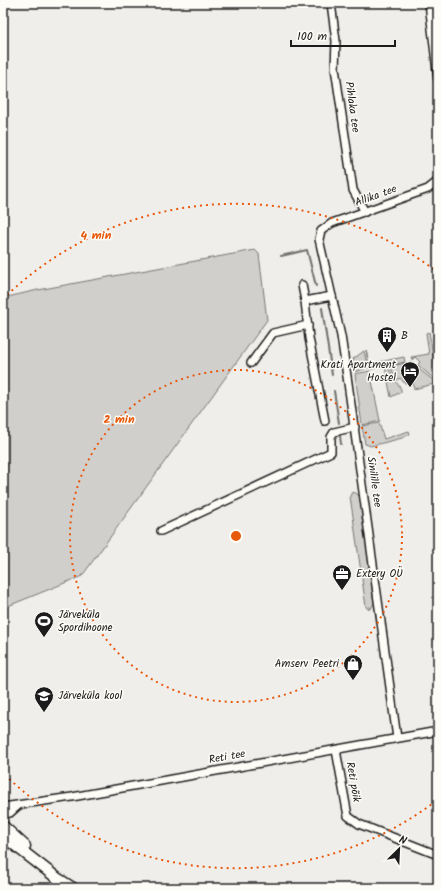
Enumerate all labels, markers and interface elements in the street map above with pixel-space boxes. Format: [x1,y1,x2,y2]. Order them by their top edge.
scale bar [291,22,395,48]
text: 100 m [297,27,328,46]
street label: Pihlaka tee [340,80,364,134]
street label: Allika tee [352,180,400,212]
text: 4 min [81,226,112,245]
building icon: B [376,325,398,353]
place label: B [401,327,408,345]
place label: Krati Apartment Hostel [321,356,397,387]
hotel icon: Krati Apartment Hostel [399,360,421,388]
text: 2 min [103,410,135,429]
street label: Sinilille tee [362,455,386,509]
centre of rings [229,529,243,543]
office icon: Extery OÜ [331,563,353,591]
place label: Extery OÜ [356,565,403,583]
place label: Järveküla Spordihoone [58,606,113,637]
sports icon: Järveküla Spordihoone [33,610,55,638]
shop icon: Amserv Peetri [342,653,364,681]
place label: Amserv Peetri [275,655,339,673]
school or university icon: Järveküla kool [33,685,55,713]
place label: Järveküla kool [58,687,122,705]
street label: Reti tee [207,745,247,769]
street label: Reti põik [341,760,366,804]
north arrow [379,829,419,869]
text: N [396,831,410,850]

